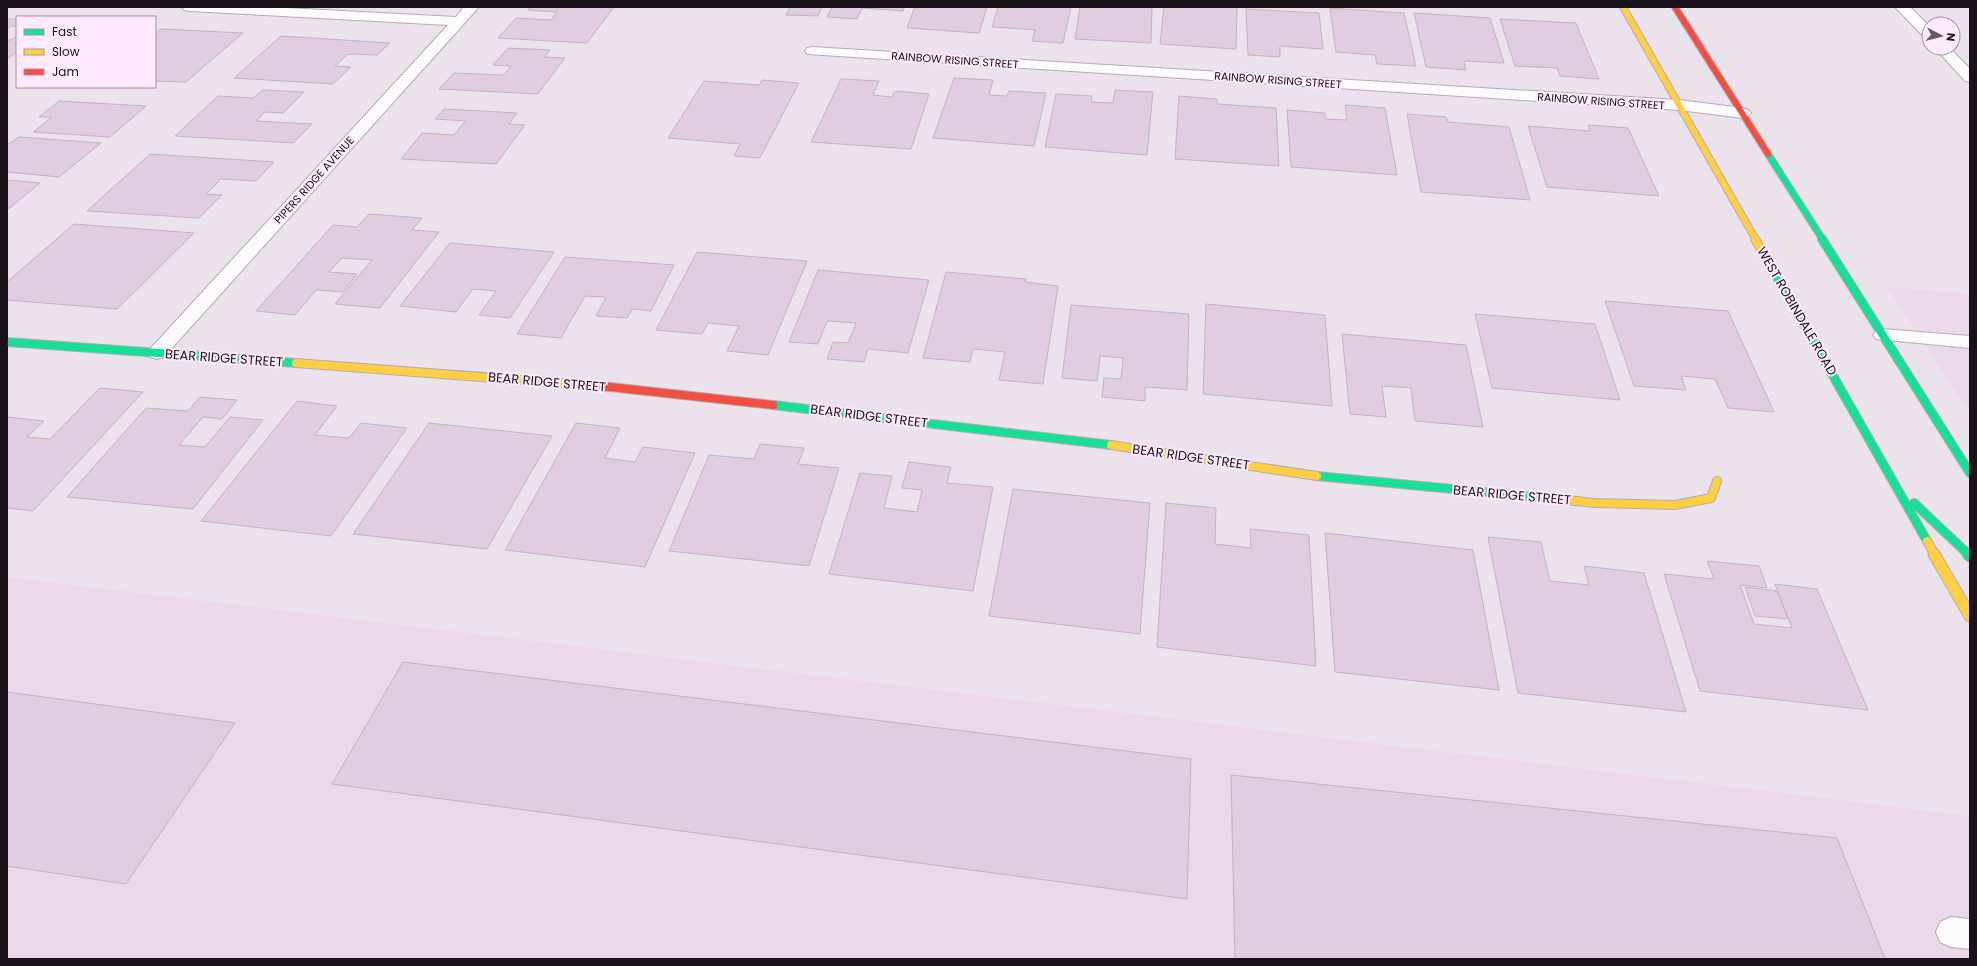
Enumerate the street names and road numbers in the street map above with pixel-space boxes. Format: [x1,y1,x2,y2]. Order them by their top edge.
street label: RAINBOW RISING STREET [891,48,1019,72]
street label: RAINBOW RISING STREET [1214,68,1342,92]
street label: RAINBOW RISING STREET [1537,89,1665,113]
street label: PIPERS RIDGE AVENUE [270,133,358,227]
street label: WEST ROBINDALE ROAD [1752,243,1842,379]
street label: BEAR RIDGE STREET [164,344,284,372]
street label: BEAR RIDGE STREET [487,367,607,397]
street label: BEAR RIDGE STREET [809,399,929,433]
street label: BEAR RIDGE STREET [1131,439,1251,475]
street label: BEAR RIDGE STREET [1452,480,1572,510]

